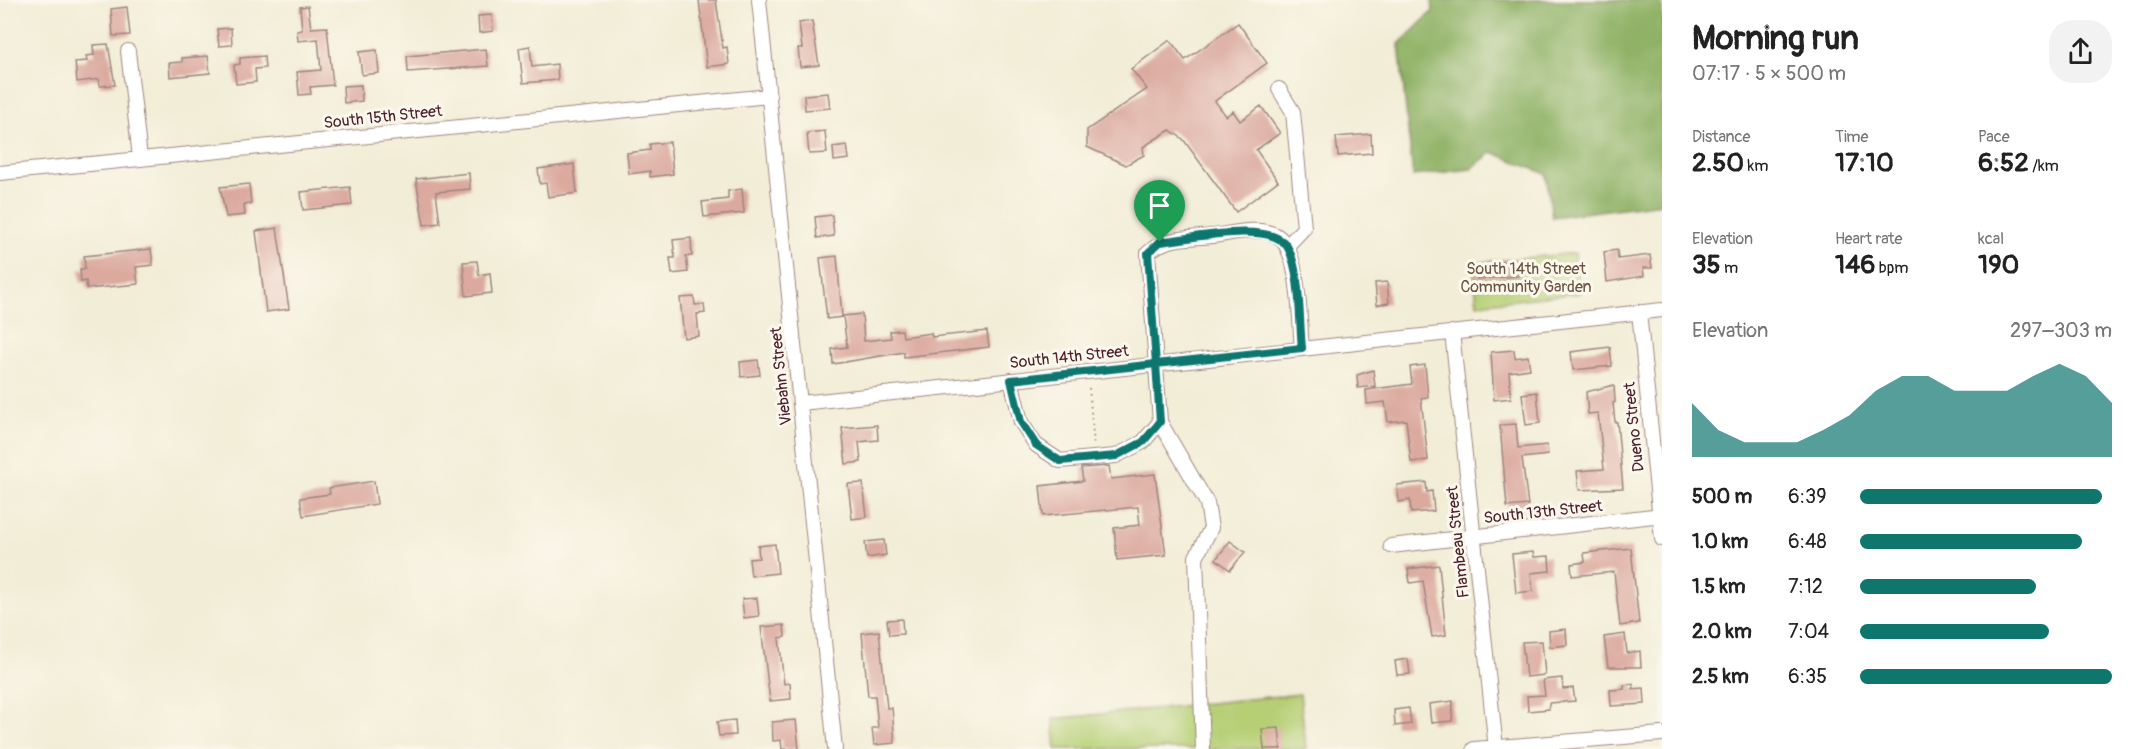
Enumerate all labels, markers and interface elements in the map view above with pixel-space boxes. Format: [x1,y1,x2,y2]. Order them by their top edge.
text: Morning run [1692,18,1859,59]
button: share [2049,20,2112,83]
text: 07:17 · 5 × 500 m [1692,61,1846,86]
street label: South 15th Street [323,101,444,133]
text: Distance [1692,127,1751,147]
text: Time [1835,127,1868,147]
text: Pace [1978,127,2010,147]
text: 2.50 [1692,147,1744,179]
text: 17:10 [1835,147,1894,179]
text: 6:52 [1978,147,2029,179]
text: km [1744,156,1768,176]
text: /km [2029,156,2059,176]
pin [1134,180,1185,242]
icon: arrive [1143,189,1176,222]
text: Elevation [1692,229,1753,249]
text: Heart rate [1835,229,1902,249]
text: kcal [1978,229,2004,249]
text: 35 [1692,249,1721,281]
text: 146 [1835,249,1875,281]
text: 190 [1978,249,2019,281]
text: m [1721,258,1738,278]
text: bpm [1875,258,1908,278]
park label: South 14th Street Community Garden [1460,259,1592,297]
text: Elevation [1692,318,1768,343]
text: 297–303 m [2010,318,2112,343]
street label: Viebahn Street [766,325,796,426]
street label: South 14th Street [1008,341,1130,373]
street label: Dueno Street [1619,381,1649,473]
street label: Flambeau Street [1442,484,1474,599]
text: 500 m [1692,484,1752,509]
text: 6:39 [1788,484,1826,509]
street label: South 13th Street [1483,496,1604,528]
text: 1.0 km [1692,529,1748,554]
text: 6:48 [1788,529,1827,554]
text: 1.5 km [1692,574,1745,599]
text: 7:12 [1788,574,1823,599]
text: 2.0 km [1692,619,1752,644]
text: 7:04 [1788,619,1829,644]
text: 2.5 km [1692,664,1749,689]
text: 6:35 [1788,664,1827,689]

